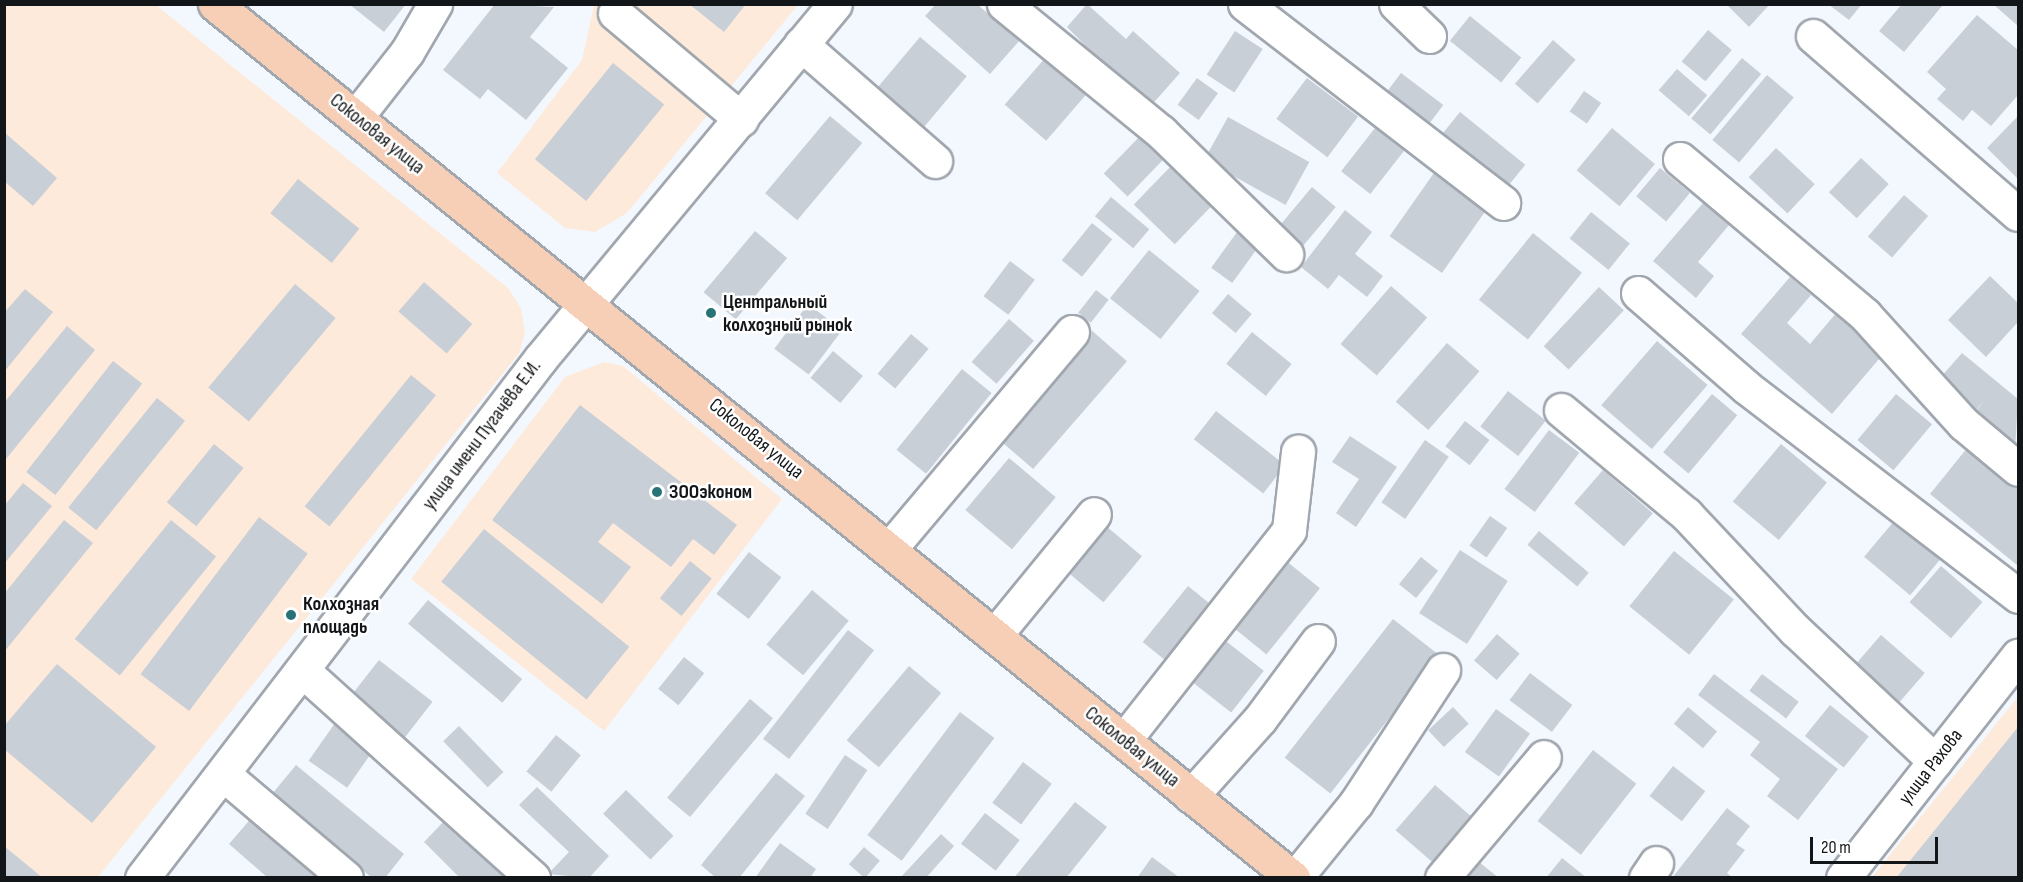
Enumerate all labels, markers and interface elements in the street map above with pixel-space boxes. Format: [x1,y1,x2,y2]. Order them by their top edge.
street label: Соколовая улица [325,89,429,179]
place label: Центральный колхозный рынок [723,290,852,337]
marker: Центральный колхозный рынок [704,306,718,320]
street label: улица имени Пугачёва Е.И. [418,355,546,515]
street label: Соколовая улица [704,394,808,484]
place label: ЗООэконом [669,480,752,504]
marker: ЗООэконом [650,485,664,499]
place label: Колхозная площадь [303,592,379,639]
marker: Колхозная площадь [284,608,298,622]
street label: Соколовая улица [1080,702,1184,792]
street label: улица Рахова [1894,724,1968,810]
scale bar [1813,825,1940,863]
text: 20 m [1821,837,1851,858]

